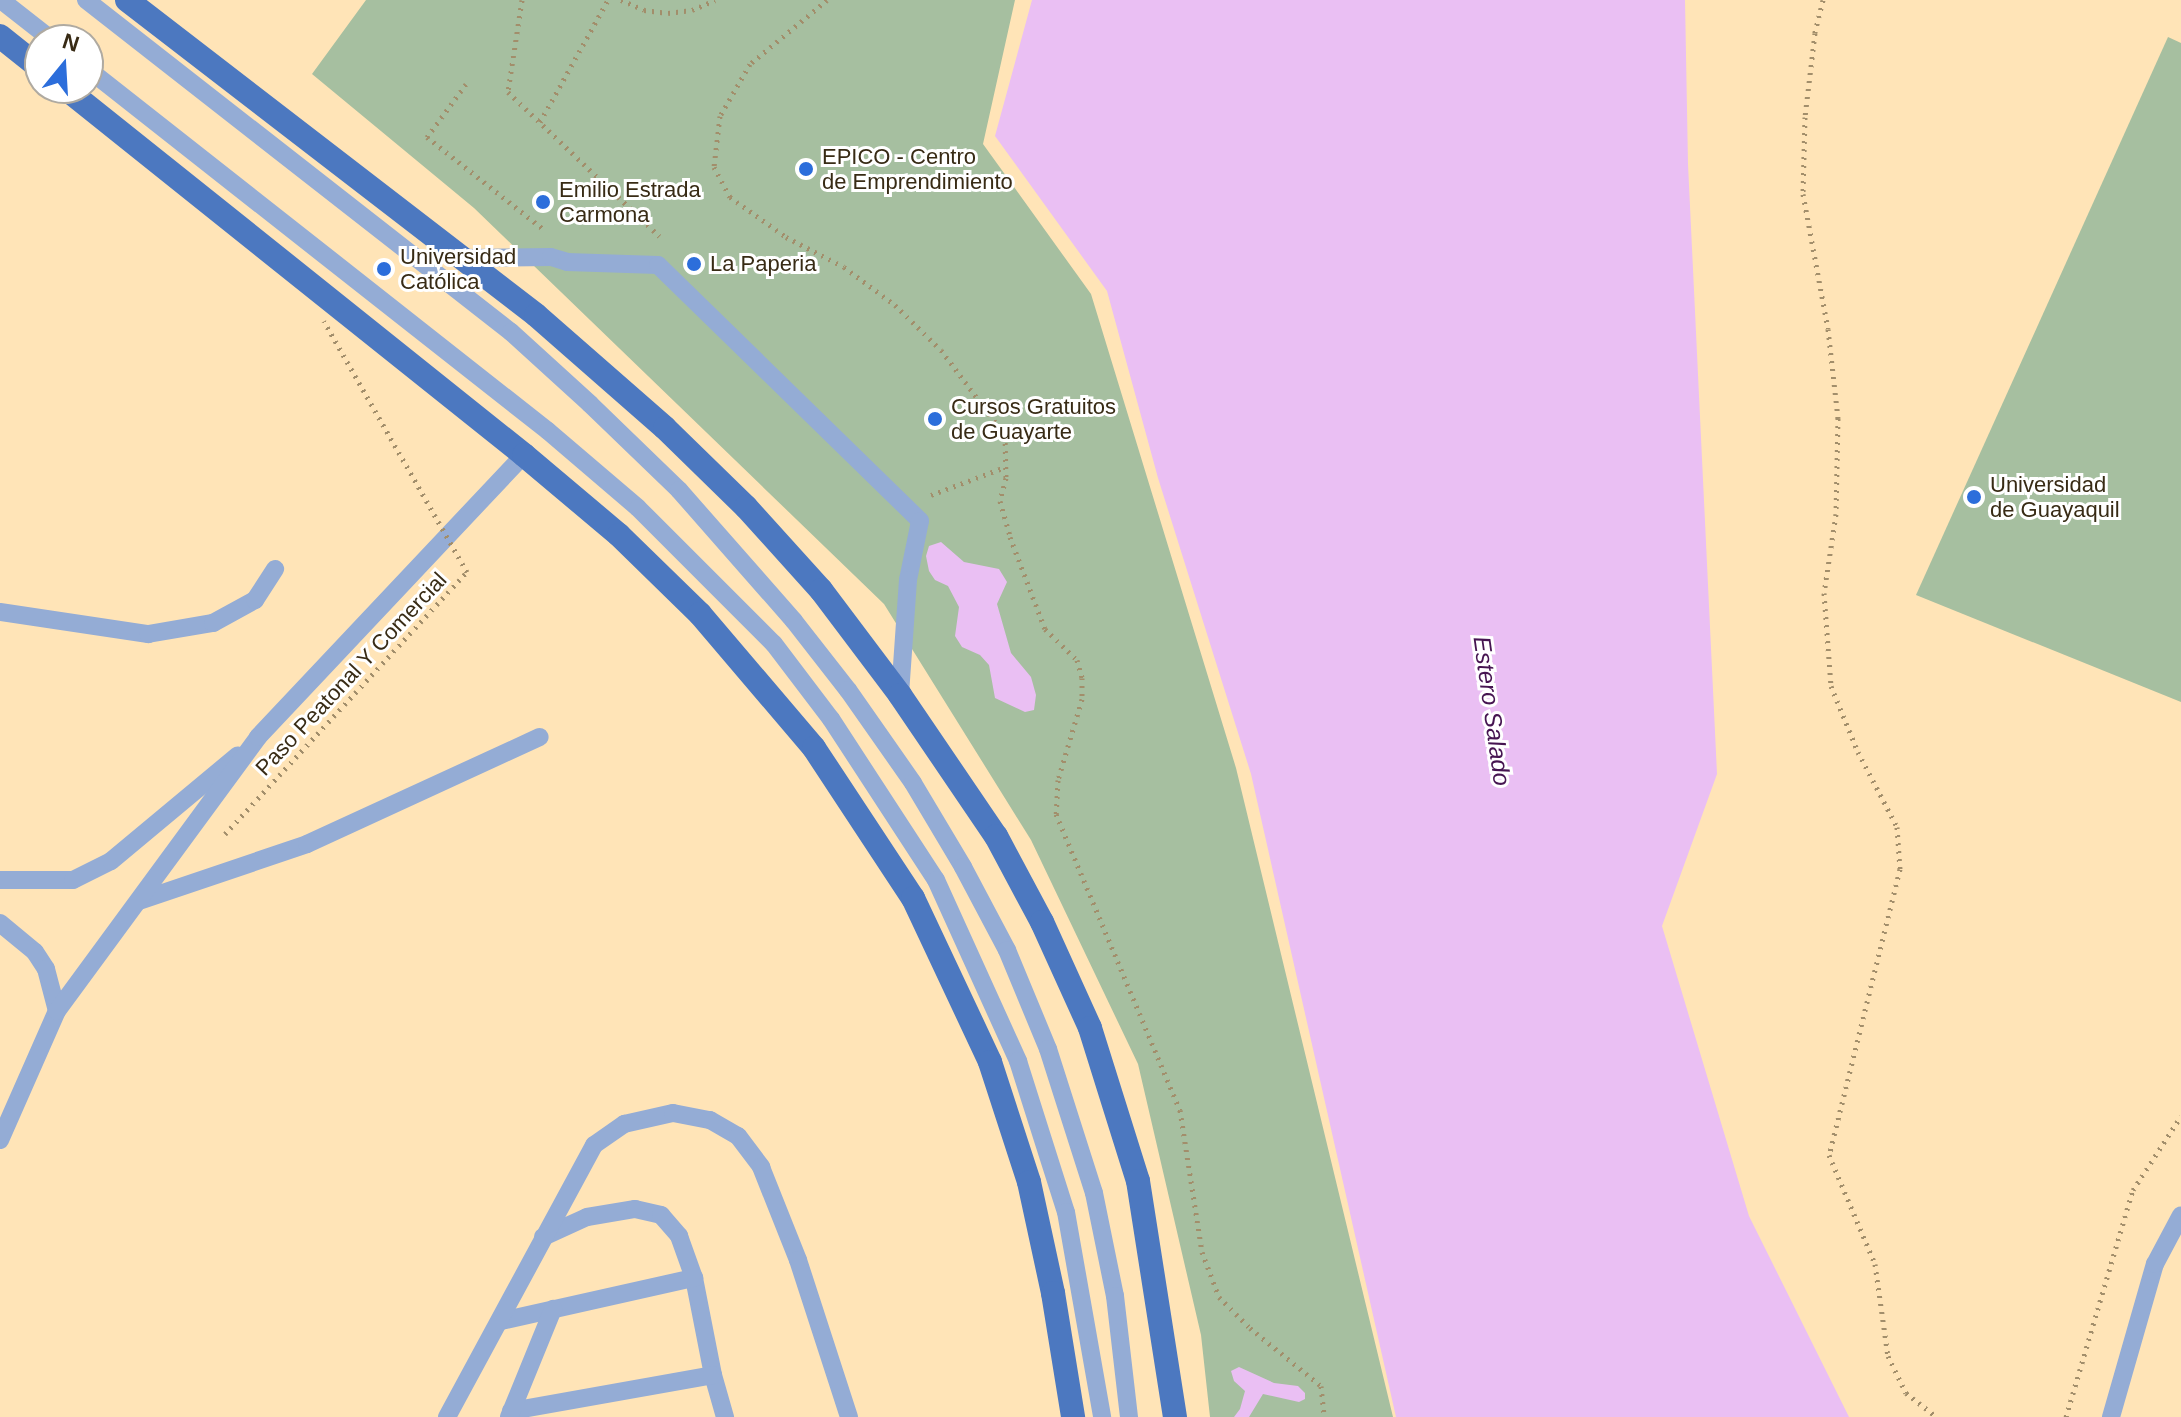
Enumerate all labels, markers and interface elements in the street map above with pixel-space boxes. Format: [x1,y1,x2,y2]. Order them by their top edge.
north arrow [24,24,104,104]
text: N [60,28,82,57]
place label: EPICO - Centro de Emprendimiento [822,143,1013,194]
marker: EPICO - Centro de Emprendimiento [797,160,815,178]
place label: Emilio Estrada Carmona [559,176,701,228]
marker: Emilio Estrada Carmona [534,193,552,211]
place label: Universidad Católica [400,243,516,294]
place label: La Paperia [710,251,816,277]
marker: La Paperia [685,255,703,273]
marker: Universidad Católica [375,260,393,278]
place label: Cursos Gratuitos de Guayarte [951,393,1116,444]
marker: Cursos Gratuitos de Guayarte [926,410,944,428]
place label: Universidad de Guayaquil [1990,471,2120,522]
marker: Universidad de Guayaquil [1965,488,1983,506]
street label: Paso Peatonal Y Comercial [250,567,452,781]
water label: Estero Salado [1467,634,1517,788]

